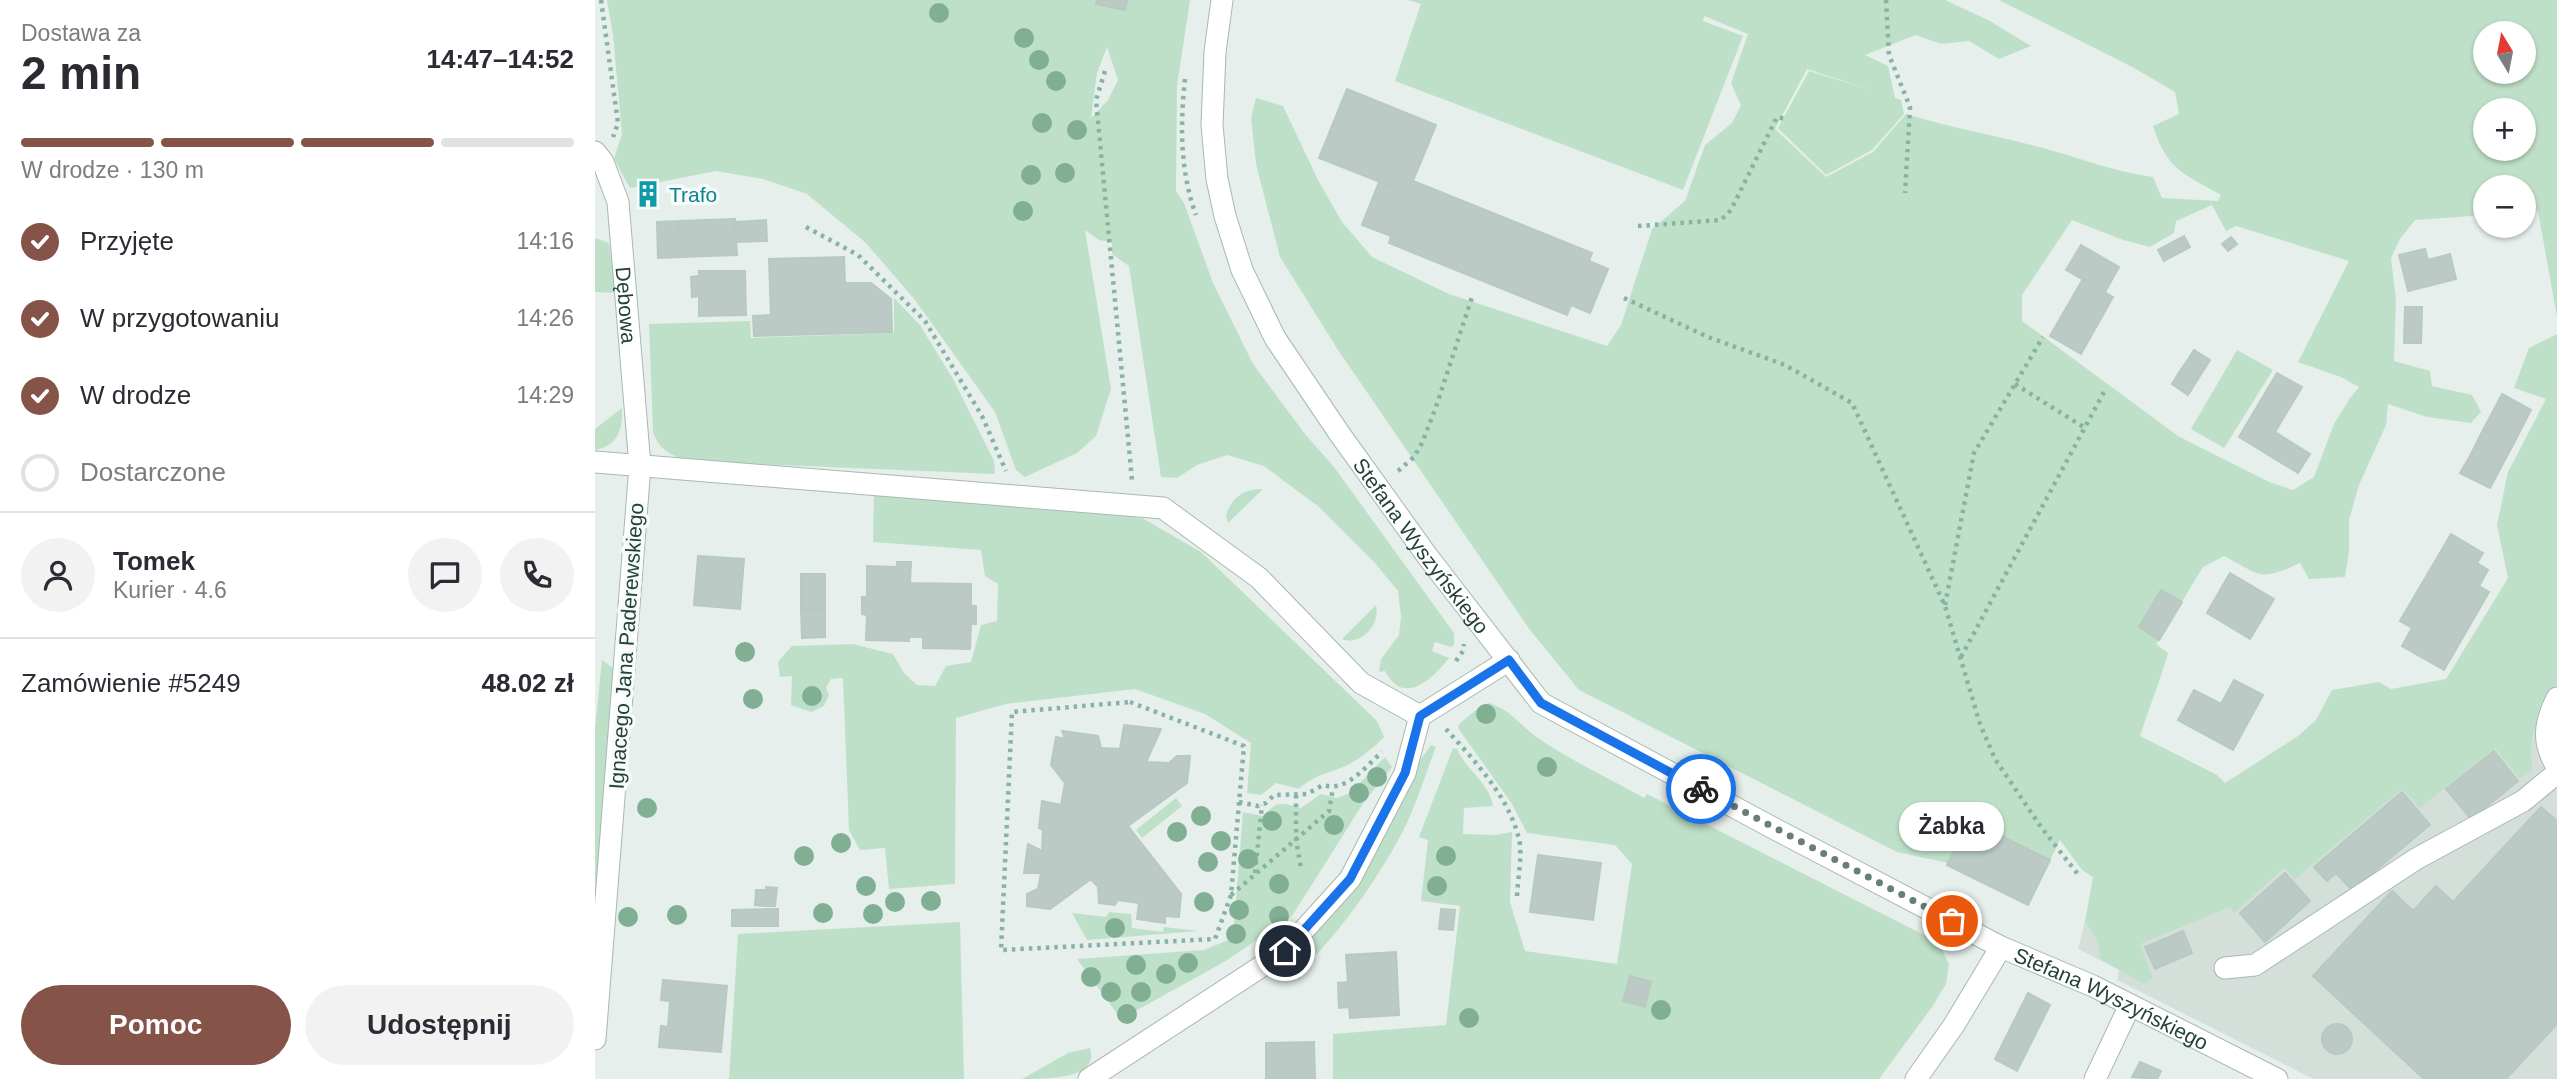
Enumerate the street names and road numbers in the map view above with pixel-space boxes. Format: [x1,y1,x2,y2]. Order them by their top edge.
street label: Dębowa [612,266,641,345]
street label: Stefana Wyszyńskiego [1349,453,1494,638]
street label: Ignacego Jana Paderewskiego [605,502,647,790]
street label: Stefana Wyszyńskiego [2011,942,2212,1054]

